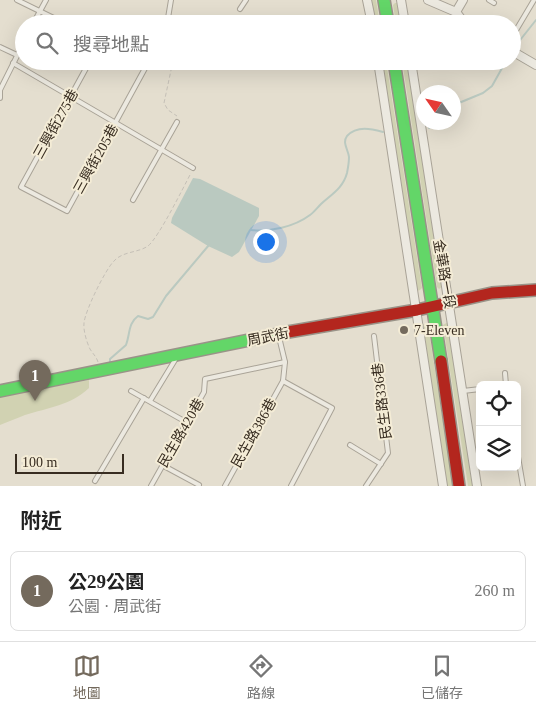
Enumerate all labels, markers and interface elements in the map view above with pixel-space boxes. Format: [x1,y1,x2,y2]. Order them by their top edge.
search box [15,15,521,70]
icon: search [33,29,61,57]
text: 搜尋地點 [73,34,149,55]
north arrow [416,85,461,130]
street label: 三興街275巷 [31,87,81,161]
street label: 三興街205巷 [71,122,121,196]
your location [253,229,279,255]
street label: 金華路一段 [431,238,457,310]
place label: 7-Eleven [414,323,465,338]
marker: 7-Eleven [398,324,410,336]
street label: 周武街 [246,326,290,348]
pin: 1 [19,360,51,401]
street label: 民生路336巷 [370,362,394,440]
map controls [476,381,521,471]
button: locate [476,381,521,426]
street label: 民生路420巷 [155,396,207,470]
street label: 民生路386巷 [229,396,279,470]
button: layers [476,426,521,471]
scale bar [15,451,124,474]
text: 100 m [22,455,57,470]
text: 附近 [20,509,62,533]
text: 公29公園 [68,571,144,592]
text: 1 [33,582,41,599]
text: 260 m [475,582,515,599]
text: 公園 · 周武街 [68,598,161,615]
tab: 地圖 [73,652,101,702]
tab: 路線 [247,652,275,702]
tab: 已儲存 [421,652,463,702]

